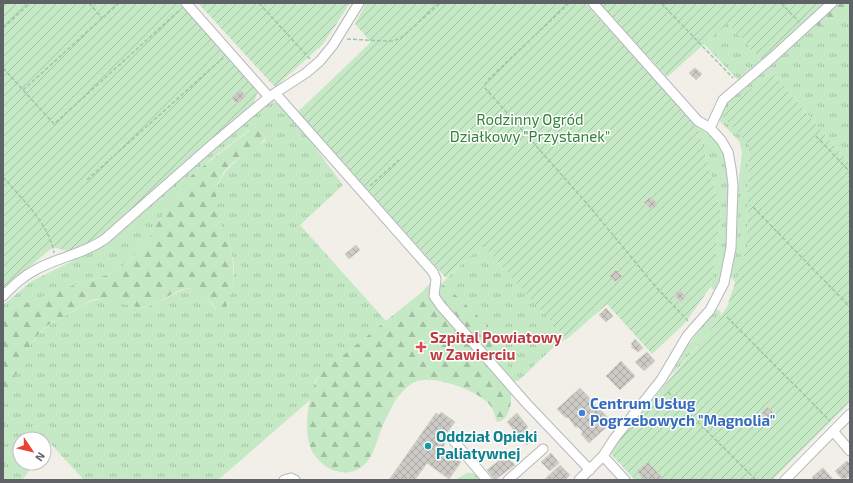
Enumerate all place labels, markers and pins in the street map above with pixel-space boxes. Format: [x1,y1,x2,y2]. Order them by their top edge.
place label: Szpital Powiatowy w Zawierciu [430,328,562,363]
marker: Szpital Powiatowy w Zawierciu [415,341,427,353]
place label: Centrum Usług Pogrzebowych "Magnolia" [590,394,775,430]
marker: Centrum Usług Pogrzebowych "Magnolia" [577,408,587,418]
place label: Oddział Opieki Paliatywnej [436,427,538,463]
marker: Oddział Opieki Paliatywnej [423,441,433,451]

